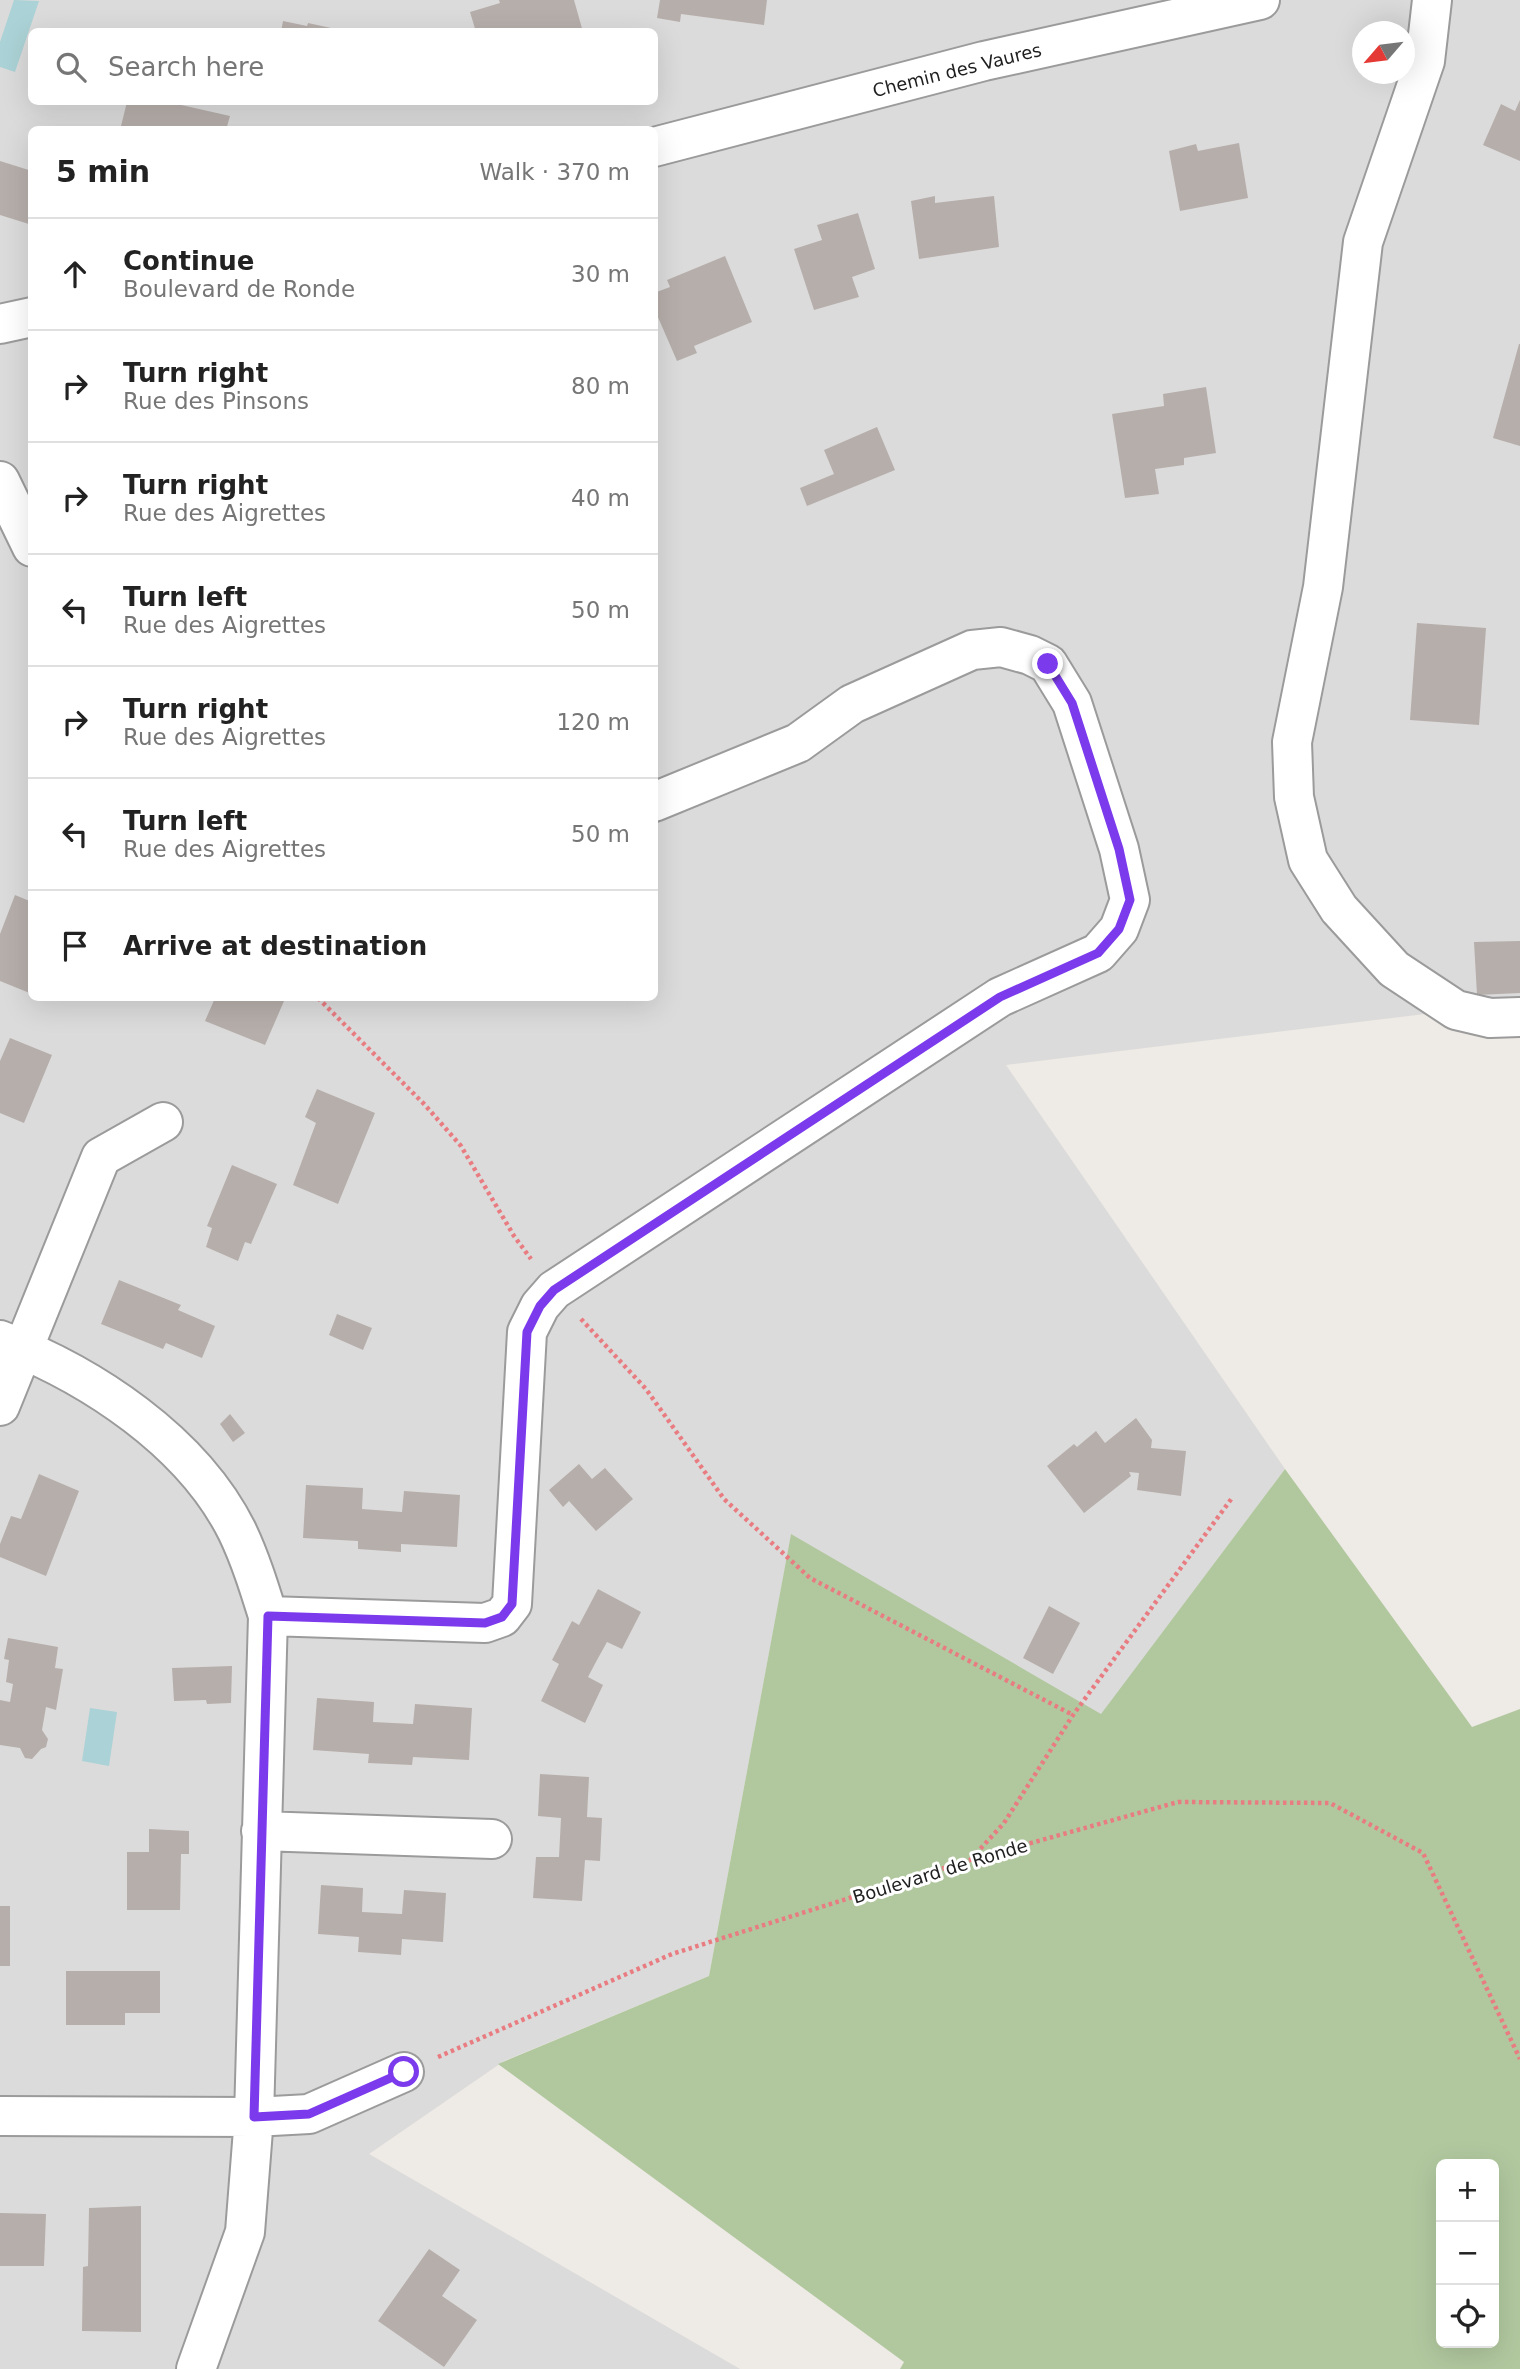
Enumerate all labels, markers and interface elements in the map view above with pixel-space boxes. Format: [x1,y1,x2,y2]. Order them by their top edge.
north arrow [1352,21,1415,84]
search box [28,28,658,105]
street label: Chemin des Vaures [870,39,1044,101]
icon: search [52,48,90,86]
text: Search here [108,52,264,82]
text: 5 min [56,154,150,189]
text: Walk · 370 m [479,159,630,185]
text: Continue [123,246,254,276]
icon: ahead [56,255,94,293]
text: 30 m [571,261,630,287]
text: Boulevard de Ronde [123,276,355,302]
text: Turn right [123,358,268,388]
icon: right [56,367,94,405]
text: 80 m [571,373,630,399]
text: Rue des Pinsons [123,388,309,414]
text: Turn right [123,470,268,500]
icon: right [56,479,94,517]
text: 40 m [571,485,630,511]
text: Rue des Aigrettes [123,500,326,526]
text: Turn left [123,582,247,612]
icon: left [56,591,94,629]
text: 50 m [571,597,630,623]
text: Rue des Aigrettes [123,612,326,638]
route end [1032,648,1063,679]
text: Turn right [123,694,268,724]
icon: right [56,703,94,741]
text: 120 m [556,709,630,735]
text: Rue des Aigrettes [123,724,326,750]
text: Turn left [123,806,247,836]
icon: left [56,815,94,853]
text: 50 m [571,821,630,847]
text: Rue des Aigrettes [123,836,326,862]
icon: arrive [56,927,94,965]
text: Arrive at destination [123,931,427,961]
street label: Boulevard de Ronde [850,1834,1030,1908]
route start [388,2056,419,2087]
map controls [1436,2159,1499,2348]
button: + [1436,2159,1499,2222]
button: − [1436,2222,1499,2285]
button: locate [1436,2285,1499,2348]

